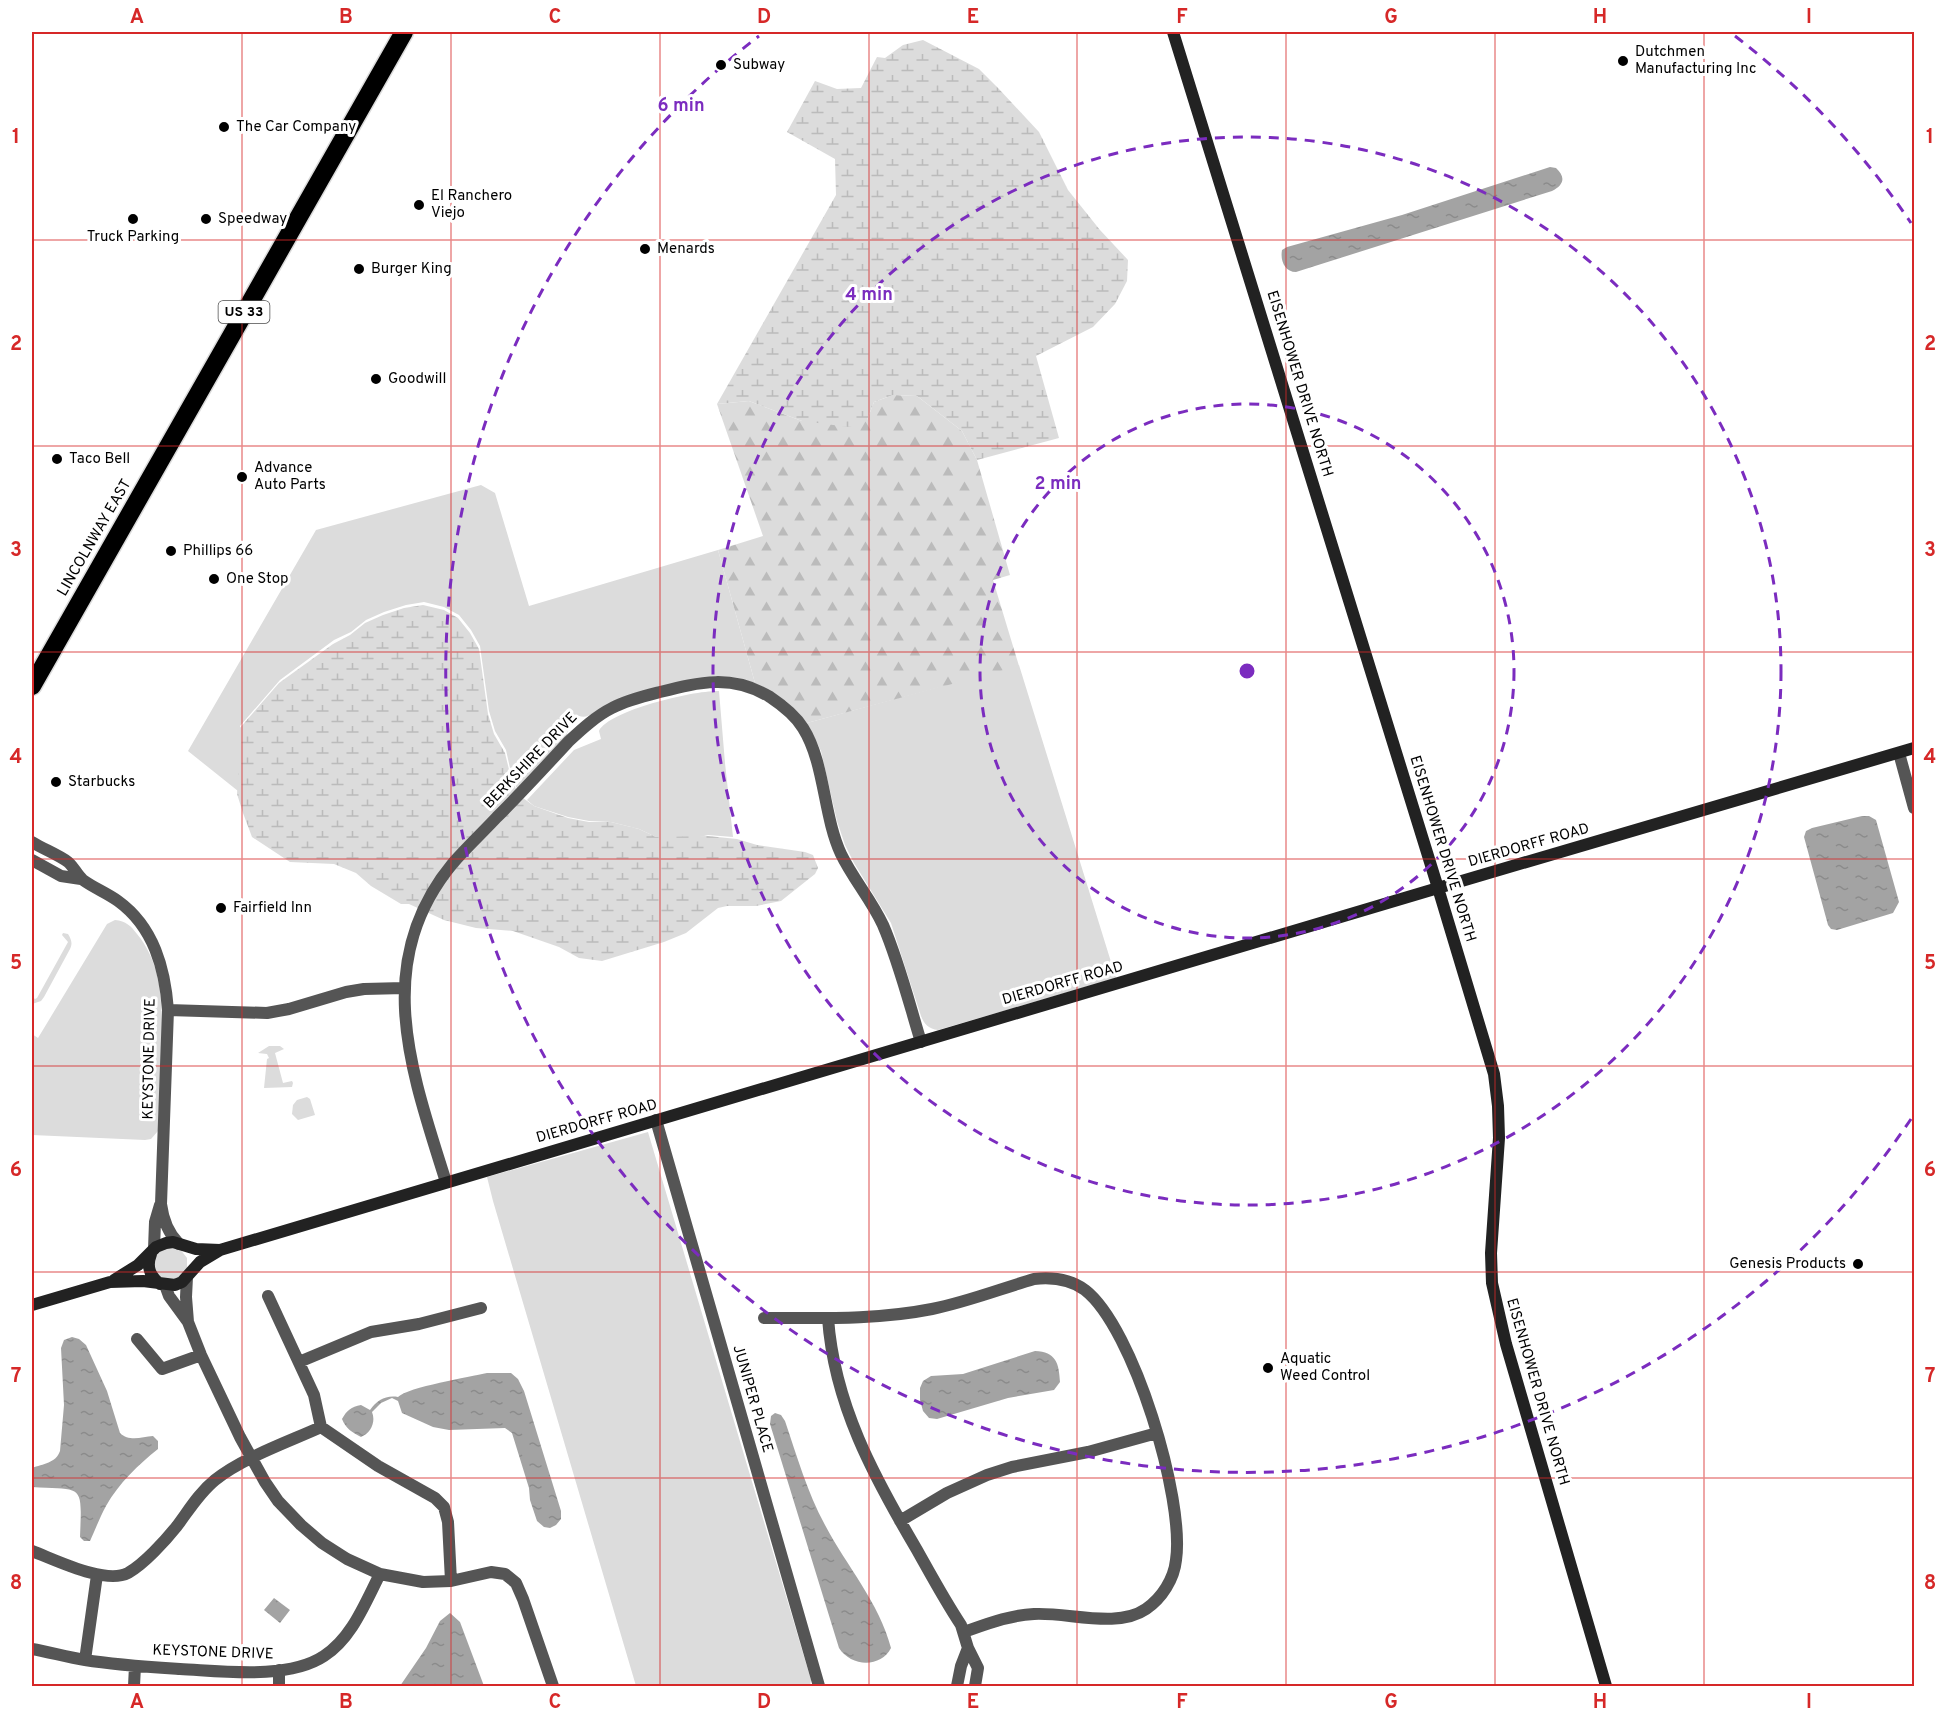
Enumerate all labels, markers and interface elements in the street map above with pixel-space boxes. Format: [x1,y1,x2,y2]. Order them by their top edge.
text: A [130,5,144,31]
text: B [339,5,353,31]
text: C [549,5,561,31]
text: D [757,5,771,31]
text: E [967,5,979,31]
text: F [1176,5,1188,31]
text: G [1384,5,1398,31]
text: H [1593,5,1607,31]
text: I [1806,5,1812,31]
place label: Dutchmen Manufacturing Inc [1635,43,1756,79]
marker: Dutchmen Manufacturing Inc [1616,54,1630,68]
place label: Subway [733,56,785,75]
marker: Subway [714,58,728,72]
text: 6 min [657,95,705,118]
place label: The Car Company [236,118,356,137]
marker: The Car Company [217,120,231,134]
text: 1 [12,125,20,151]
text: 1 [1926,125,1934,151]
place label: El Ranchero Viejo [431,187,512,223]
marker: El Ranchero Viejo [412,198,426,212]
place label: Speedway [218,210,287,229]
marker: Truck Parking [126,212,140,226]
marker: Speedway [199,212,213,226]
place label: Truck Parking [87,228,179,247]
place label: Menards [657,240,715,259]
marker: Menards [638,242,652,256]
place label: Burger King [371,260,452,279]
marker: Burger King [352,262,366,276]
text: 4 min [845,284,893,307]
street label: EISENHOWER DRIVE NORTH [1262,288,1336,480]
road number: US 33 [218,301,270,323]
text: 2 [10,332,22,358]
text: 2 [1924,332,1936,358]
place label: Goodwill [388,370,446,389]
marker: Goodwill [369,372,383,386]
place label: Taco Bell [69,450,130,469]
marker: Taco Bell [50,452,64,466]
place label: Advance Auto Parts [254,459,326,495]
marker: Advance Auto Parts [235,470,249,484]
text: 2 min [1034,473,1082,496]
street label: LINCOLNWAY EAST [54,476,136,600]
text: 3 [10,538,22,564]
text: 3 [1924,538,1936,564]
place label: Phillips 66 [183,542,253,561]
marker: Phillips 66 [164,544,178,558]
place label: One Stop [226,570,288,589]
marker: One Stop [207,572,221,586]
centre of rings [1237,661,1257,681]
street label: BERKSHIRE DRIVE [480,709,582,813]
text: 4 [10,745,22,771]
text: 4 [1924,745,1936,771]
street label: EISENHOWER DRIVE NORTH [1405,753,1479,945]
place label: Starbucks [68,773,135,792]
marker: Starbucks [49,775,63,789]
street label: DIERDORFF ROAD [1466,820,1592,872]
place label: Fairfield Inn [233,899,312,918]
marker: Fairfield Inn [214,901,228,915]
text: 5 [10,951,22,977]
text: 5 [1924,951,1936,977]
street label: DIERDORFF ROAD [1000,958,1126,1010]
street label: KEYSTONE DRIVE [139,998,161,1120]
street label: DIERDORFF ROAD [534,1096,660,1148]
text: 6 [10,1158,22,1184]
text: 6 [1924,1158,1936,1184]
place label: Genesis Products [1729,1255,1846,1274]
marker: Genesis Products [1851,1257,1865,1271]
street label: EISENHOWER DRIVE NORTH [1501,1296,1573,1488]
street label: JUNIPER PLACE [728,1343,776,1455]
place label: Aquatic Weed Control [1280,1350,1370,1386]
marker: Aquatic Weed Control [1261,1361,1275,1375]
text: 7 [11,1364,21,1390]
text: 7 [1925,1364,1935,1390]
text: 8 [10,1571,22,1597]
text: 8 [1924,1571,1936,1597]
street label: KEYSTONE DRIVE [152,1641,274,1665]
text: A [130,1690,144,1716]
text: B [339,1690,353,1716]
text: C [549,1690,561,1716]
text: D [757,1690,771,1716]
text: E [967,1690,979,1716]
text: F [1176,1690,1188,1716]
text: G [1384,1690,1398,1716]
text: H [1593,1690,1607,1716]
text: I [1806,1690,1812,1716]

